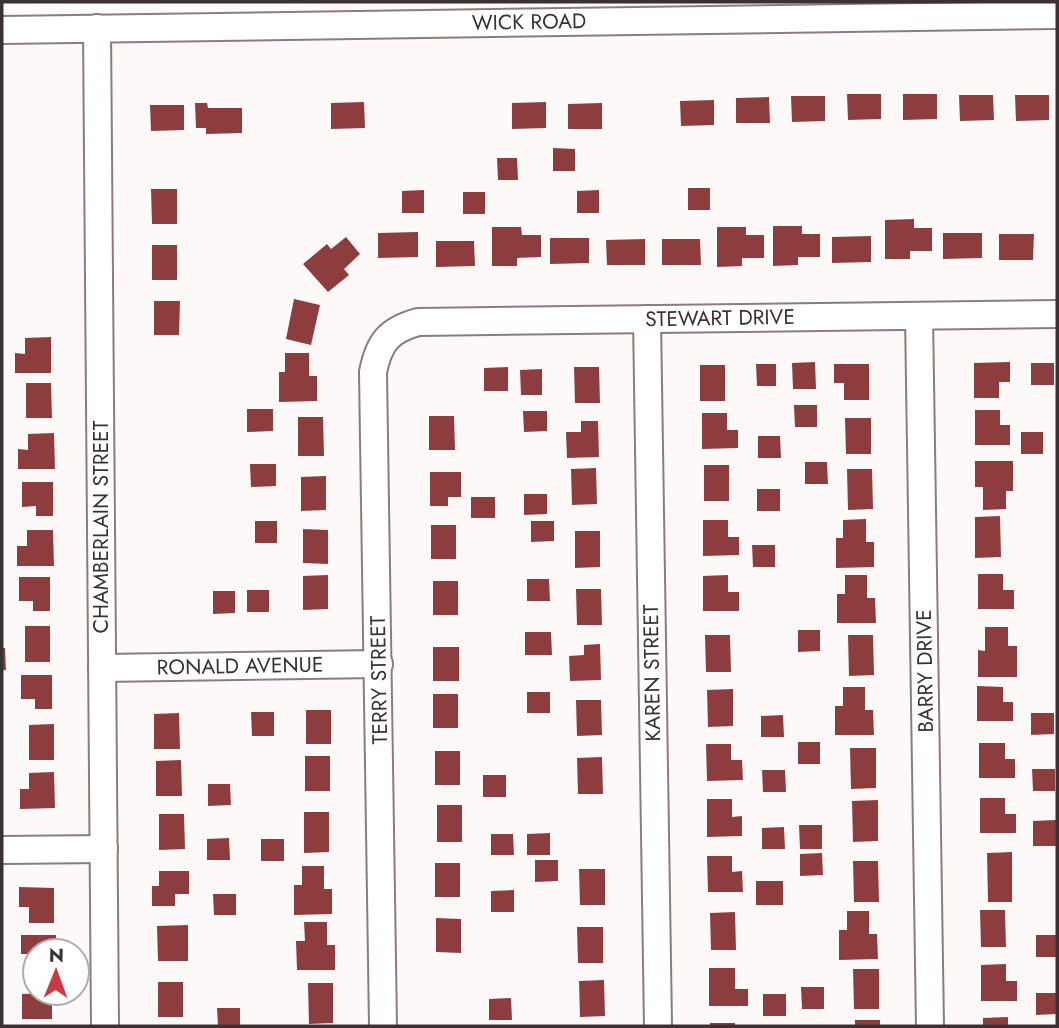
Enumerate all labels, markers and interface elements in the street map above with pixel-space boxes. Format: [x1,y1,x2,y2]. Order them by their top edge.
street label: WICK ROAD [472,6,586,38]
street label: STEWART DRIVE [645,302,795,334]
street label: CHAMBERLAIN STREET [86,420,116,633]
street label: KAREN STREET [636,604,668,742]
street label: BARRY DRIVE [909,609,941,733]
street label: TERRY STREET [363,615,395,745]
street label: RONALD AVENUE [156,650,324,682]
north arrow [21,937,91,1007]
text: N [49,942,64,969]

